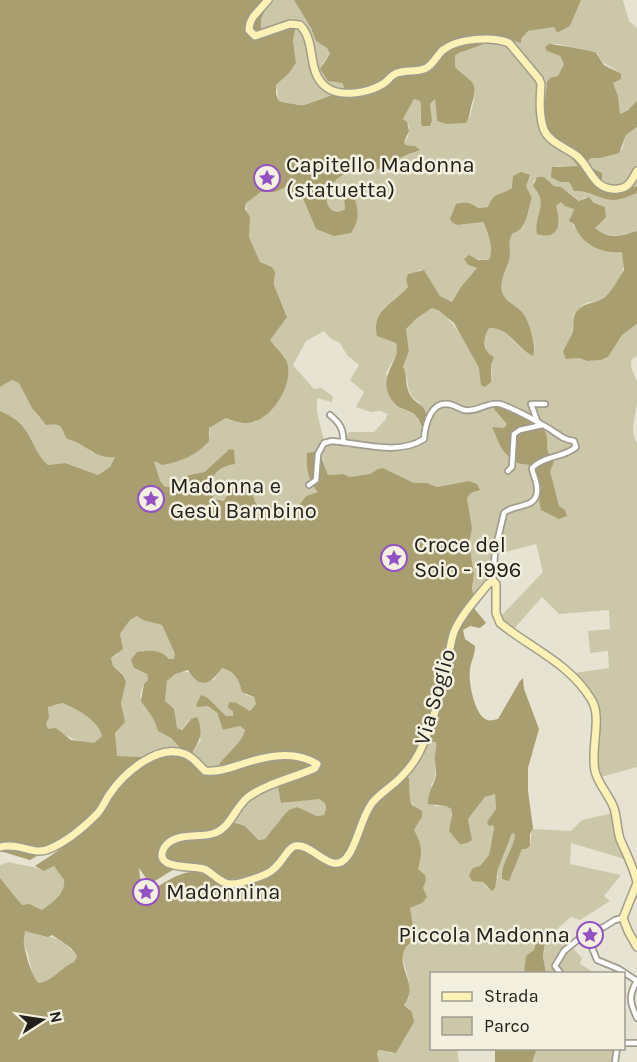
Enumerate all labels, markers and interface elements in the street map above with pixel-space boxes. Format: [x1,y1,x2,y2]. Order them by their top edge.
place label: Capitello Madonna (statuetta) [286,152,475,203]
place icon: Capitello Madonna (statuetta) [252,163,282,193]
place label: Madonna e Gesù Bambino [170,473,317,524]
place icon: Madonna e Gesù Bambino [136,484,166,514]
place label: Croce del Soio - 1996 [414,532,521,583]
place icon: Croce del Soio - 1996 [379,543,409,573]
street label: Via Soglio [409,646,461,748]
place icon: Madonnina [131,877,161,907]
place label: Madonnina [166,879,280,905]
place icon: Piccola Madonna [575,920,605,950]
place label: Piccola Madonna [399,922,570,948]
legend [430,972,625,1050]
text: Strada [484,985,539,1007]
north arrow [12,990,72,1050]
text: N [46,1009,67,1025]
text: Parco [484,1015,530,1037]

